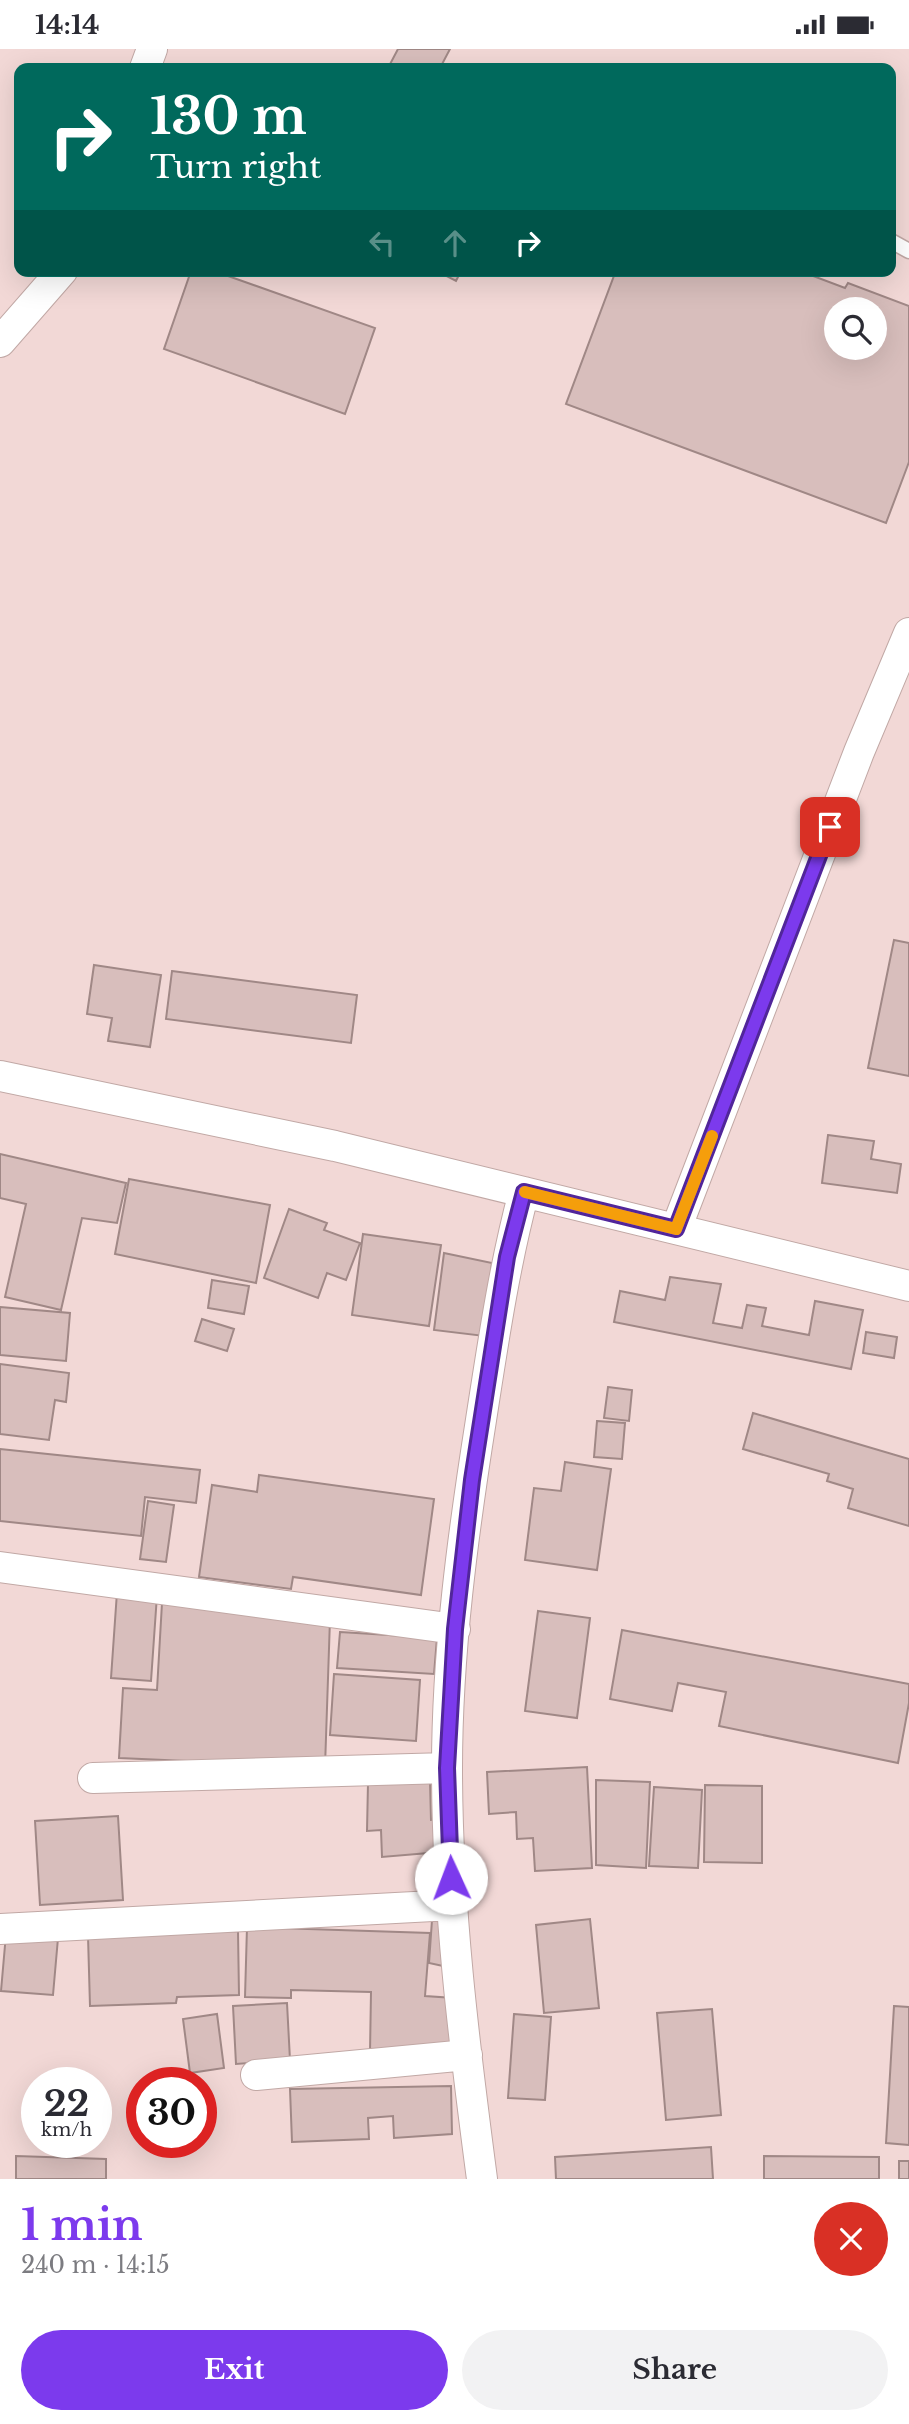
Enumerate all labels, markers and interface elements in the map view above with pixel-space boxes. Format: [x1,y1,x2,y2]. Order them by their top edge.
text: 14:14 [35,9,100,41]
text: 130 m [150,86,307,147]
icon: right [35,91,126,182]
text: Turn right [150,147,321,187]
icon: left [363,224,401,262]
icon: ahead [436,224,474,262]
icon: right [509,224,547,262]
map controls [824,297,887,360]
button: search [824,297,887,360]
pin [800,797,860,857]
icon: arrive [811,808,849,846]
position arrow [414,1841,488,1915]
speed limit sign: 30 [126,2067,217,2158]
text: 22 [44,2082,89,2125]
text: km/h [41,2119,92,2141]
text: 1 min [21,2199,143,2251]
button: close [814,2202,888,2276]
text: 240 m · 14:15 [21,2251,170,2279]
button: Exit [21,2330,448,2410]
button: Share [462,2330,888,2410]

